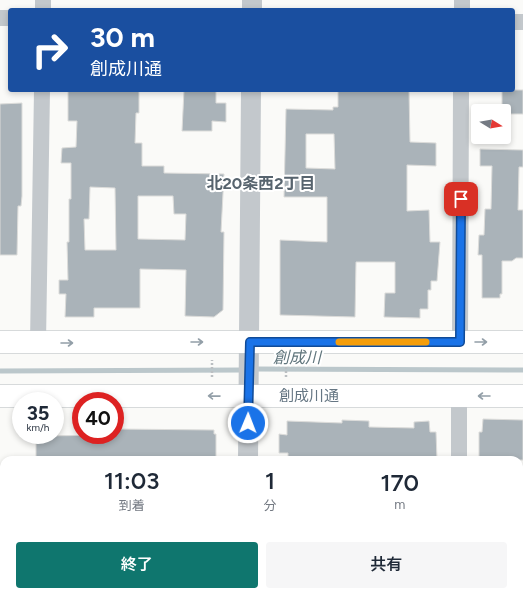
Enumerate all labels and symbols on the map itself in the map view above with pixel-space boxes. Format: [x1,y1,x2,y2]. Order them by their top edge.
north arrow [471,104,511,144]
district label: 北20条西2丁目 [207,174,315,193]
pin [444,182,478,216]
one-way arrow [190,338,203,346]
one-way arrow [474,338,487,346]
one-way arrow [60,339,73,347]
water label: 創成川 [273,348,323,367]
street label: 創成川通 [279,387,339,405]
speed limit sign: 40 [72,392,124,444]
one-way arrow [208,392,221,400]
one-way arrow [478,392,491,400]
position arrow [227,402,269,444]

